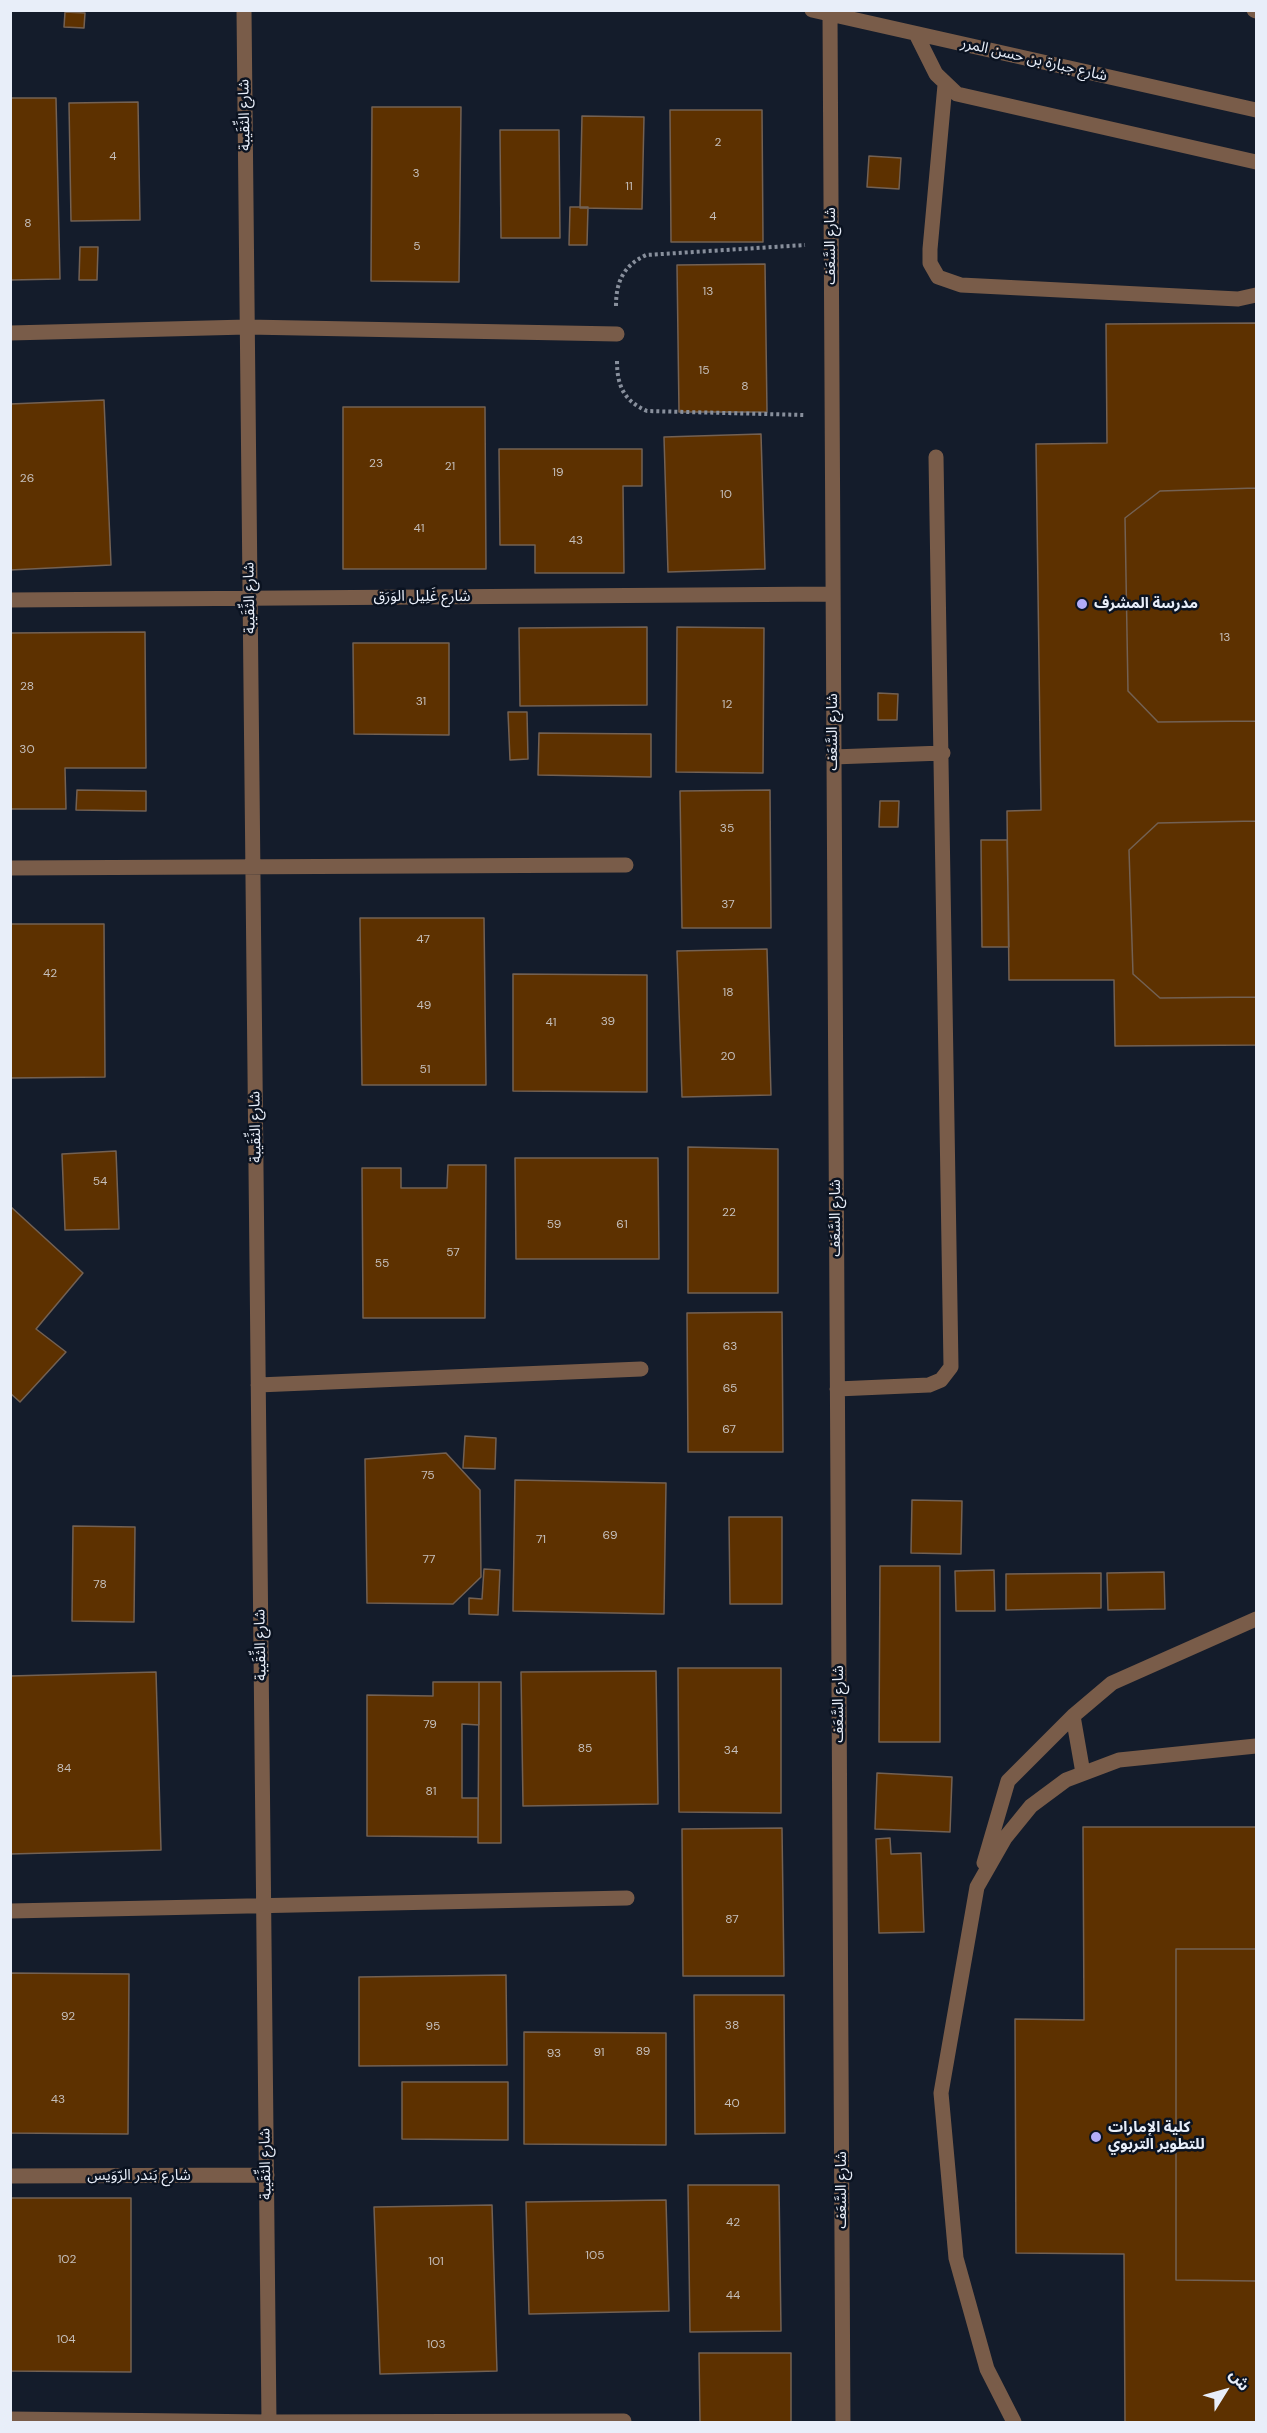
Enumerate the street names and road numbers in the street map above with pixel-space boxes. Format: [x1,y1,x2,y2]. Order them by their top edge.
street label: شارع جبارة بن حسن المرر [959,34,1109,86]
street label: شارع الثِّقَيبة [235,79,255,151]
street label: شارع السَّعَف [822,207,840,285]
street label: شارع الثِّقَيبة [240,562,260,634]
street label: شارع غَلِيل الوَرَق [373,588,471,606]
street label: شارع السَّعَف [824,693,842,771]
street label: شارع الثِّقَيبة [246,1091,266,1163]
street label: شارع السَّعَف [827,1179,845,1257]
street label: شارع الثِّقَيبة [251,1609,271,1681]
street label: شارع السَّعَف [830,1665,848,1743]
street label: شارع الثِّقَيبة [256,2128,276,2200]
street label: شارع السَّعَف [833,2151,851,2229]
street label: شارع بَندر الرّوَيس [87,2167,191,2185]

